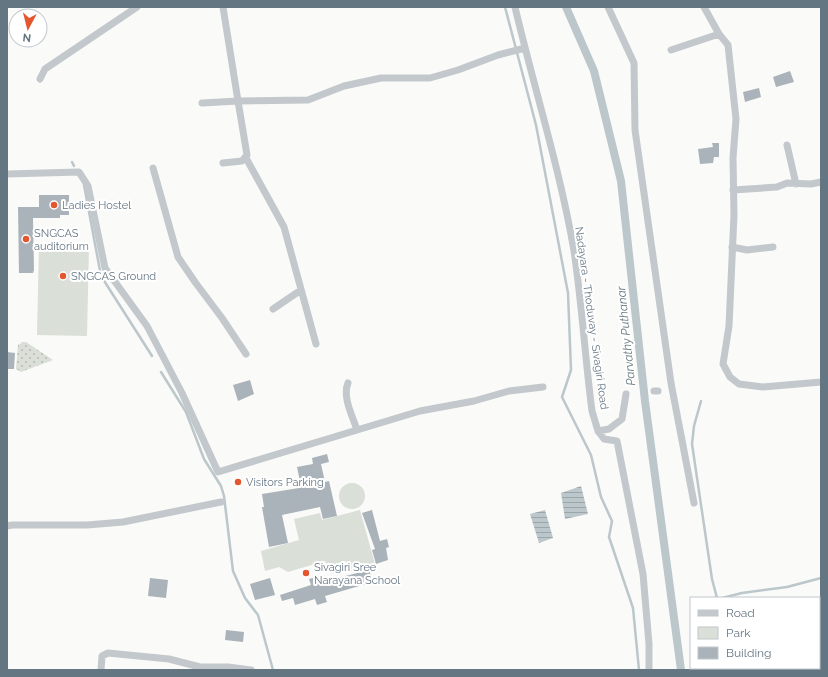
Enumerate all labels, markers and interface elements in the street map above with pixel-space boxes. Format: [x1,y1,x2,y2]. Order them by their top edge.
north arrow [8,8,48,48]
text: N [22,30,32,44]
place label: Ladies Hostel [62,199,131,212]
marker: Ladies Hostel [49,200,59,210]
street label: Nadayara - Thoduvay - Sivagiri Road [572,226,611,411]
place label: SNGCAS auditorium [34,227,89,253]
marker: SNGCAS auditorium [21,234,31,244]
place label: SNGCAS Ground [71,270,156,283]
marker: SNGCAS Ground [58,271,68,281]
water label: Parvathy Puthanar [614,285,638,387]
place label: Visitors Parking [246,476,324,489]
marker: Visitors Parking [233,477,243,487]
place label: Sivagiri Sree Narayana School [314,561,400,587]
marker: Sivagiri Sree Narayana School [301,568,311,578]
legend [690,597,820,669]
text: Road [726,606,755,620]
text: Park [726,626,751,640]
text: Building [726,646,772,660]

